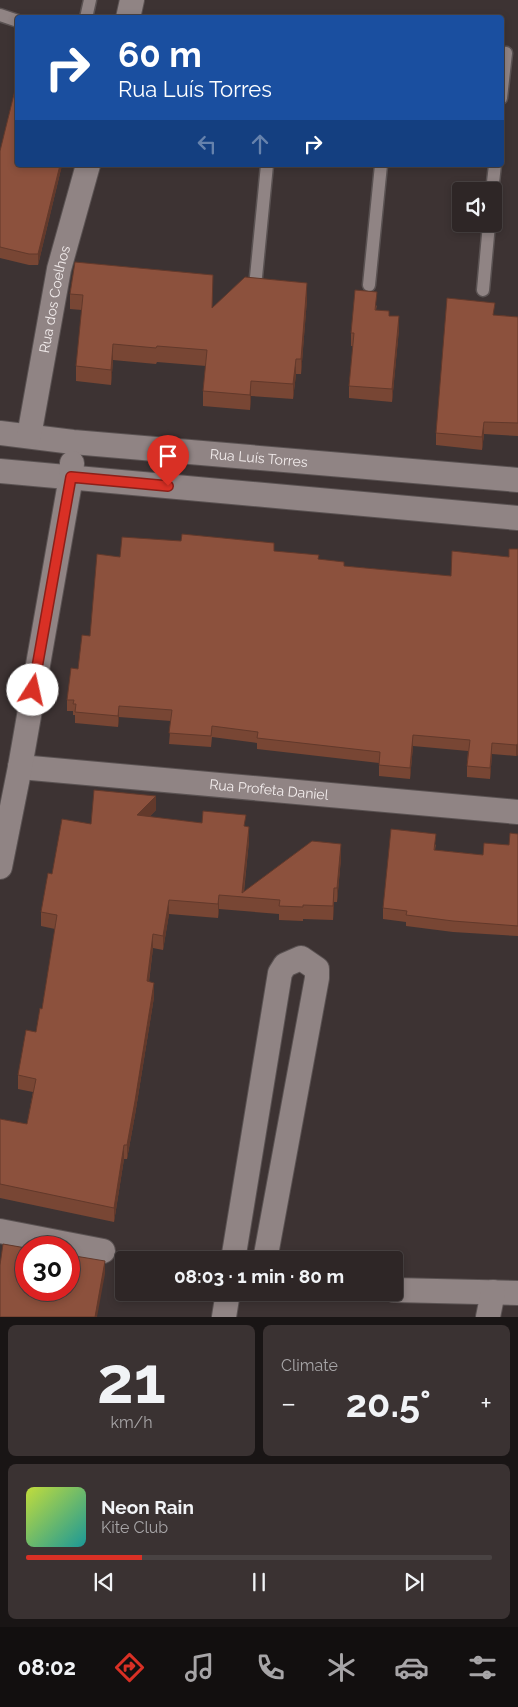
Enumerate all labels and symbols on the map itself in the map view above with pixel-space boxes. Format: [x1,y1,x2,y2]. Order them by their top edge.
street label: Rua dos Coelhos [36,244,73,354]
pin [147,435,189,486]
street label: Rua Luís Torres [209,446,309,470]
position arrow [6,663,58,715]
street label: Rua Profeta Daniel [209,776,329,803]
speed limit sign: 30 [15,1236,80,1301]

